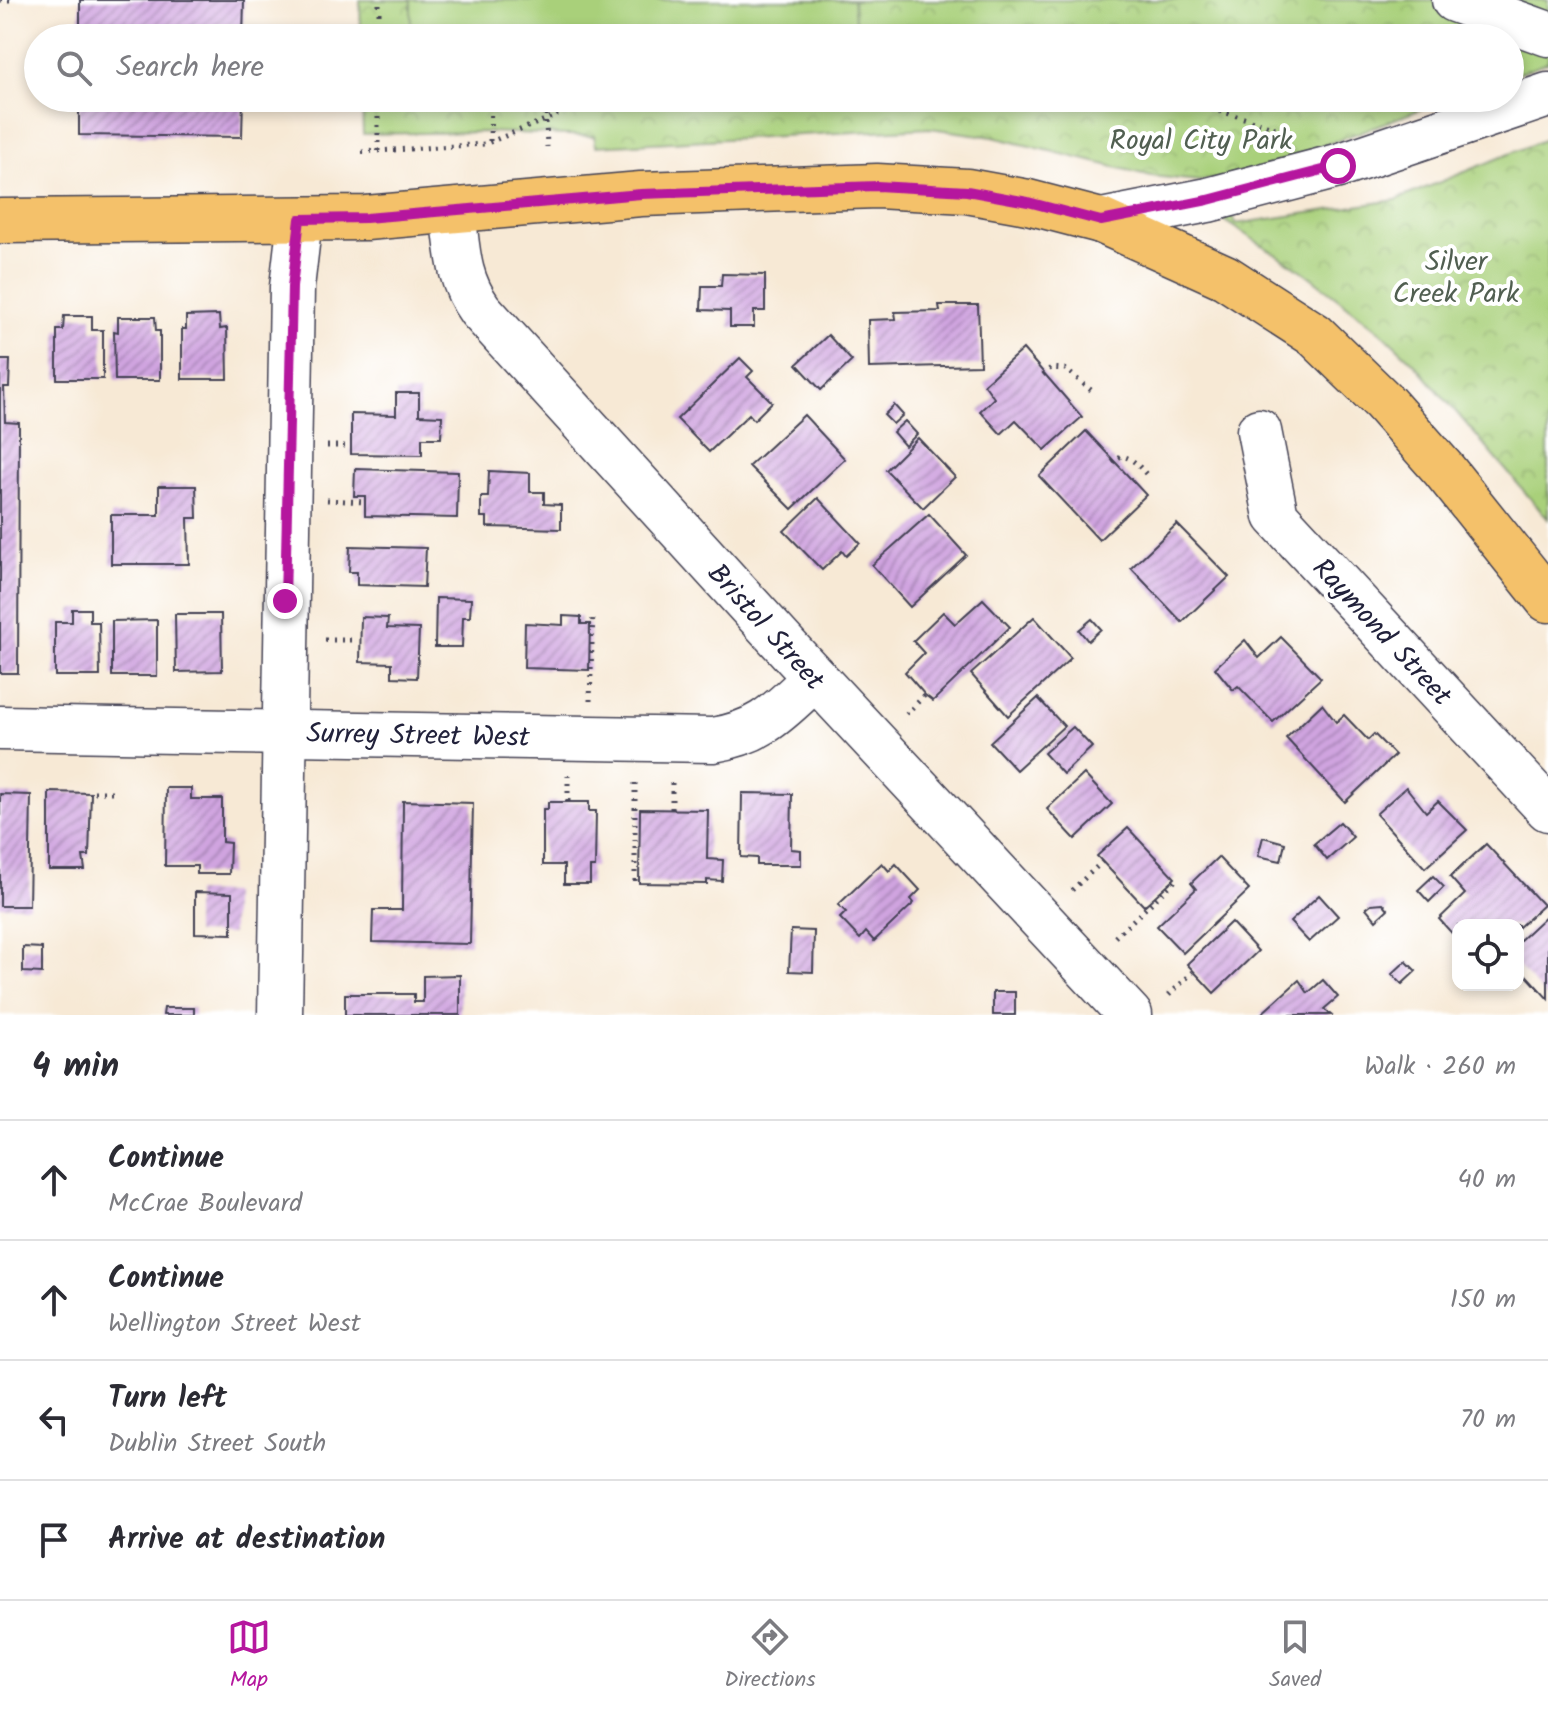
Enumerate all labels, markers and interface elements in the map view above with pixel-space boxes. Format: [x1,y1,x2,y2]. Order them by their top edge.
search box [24,24,1524,112]
text: Search here [116,44,264,92]
icon: search [52,46,96,90]
park label: Royal City Park [1110,119,1293,164]
route start [1320,148,1356,184]
park label: Silver Creek Park [1393,240,1520,317]
street label: Raymond Street [1300,548,1463,718]
street label: Bristol Street [695,554,836,702]
route end [267,583,303,619]
street label: Surrey Street West [306,712,531,761]
map controls [1452,919,1524,991]
button: locate [1452,919,1524,991]
text: 4 min [32,1040,119,1094]
text: Walk · 260 m [1364,1046,1516,1088]
text: Continue [108,1135,224,1183]
icon: ahead [32,1158,76,1202]
text: 40 m [1458,1159,1516,1201]
text: McCrae Boulevard [108,1183,302,1225]
text: Continue [108,1255,224,1303]
icon: ahead [32,1278,76,1322]
text: 150 m [1450,1279,1516,1321]
text: Wellington Street West [108,1303,361,1345]
text: Turn left [108,1375,227,1423]
icon: left [32,1398,76,1442]
text: 70 m [1460,1399,1516,1441]
text: Dublin Street South [108,1423,326,1465]
text: Arrive at destination [108,1516,385,1564]
icon: arrive [32,1518,76,1562]
tab: Map [227,1615,271,1698]
tab: Directions [724,1615,816,1698]
tab: Saved [1269,1615,1321,1698]

